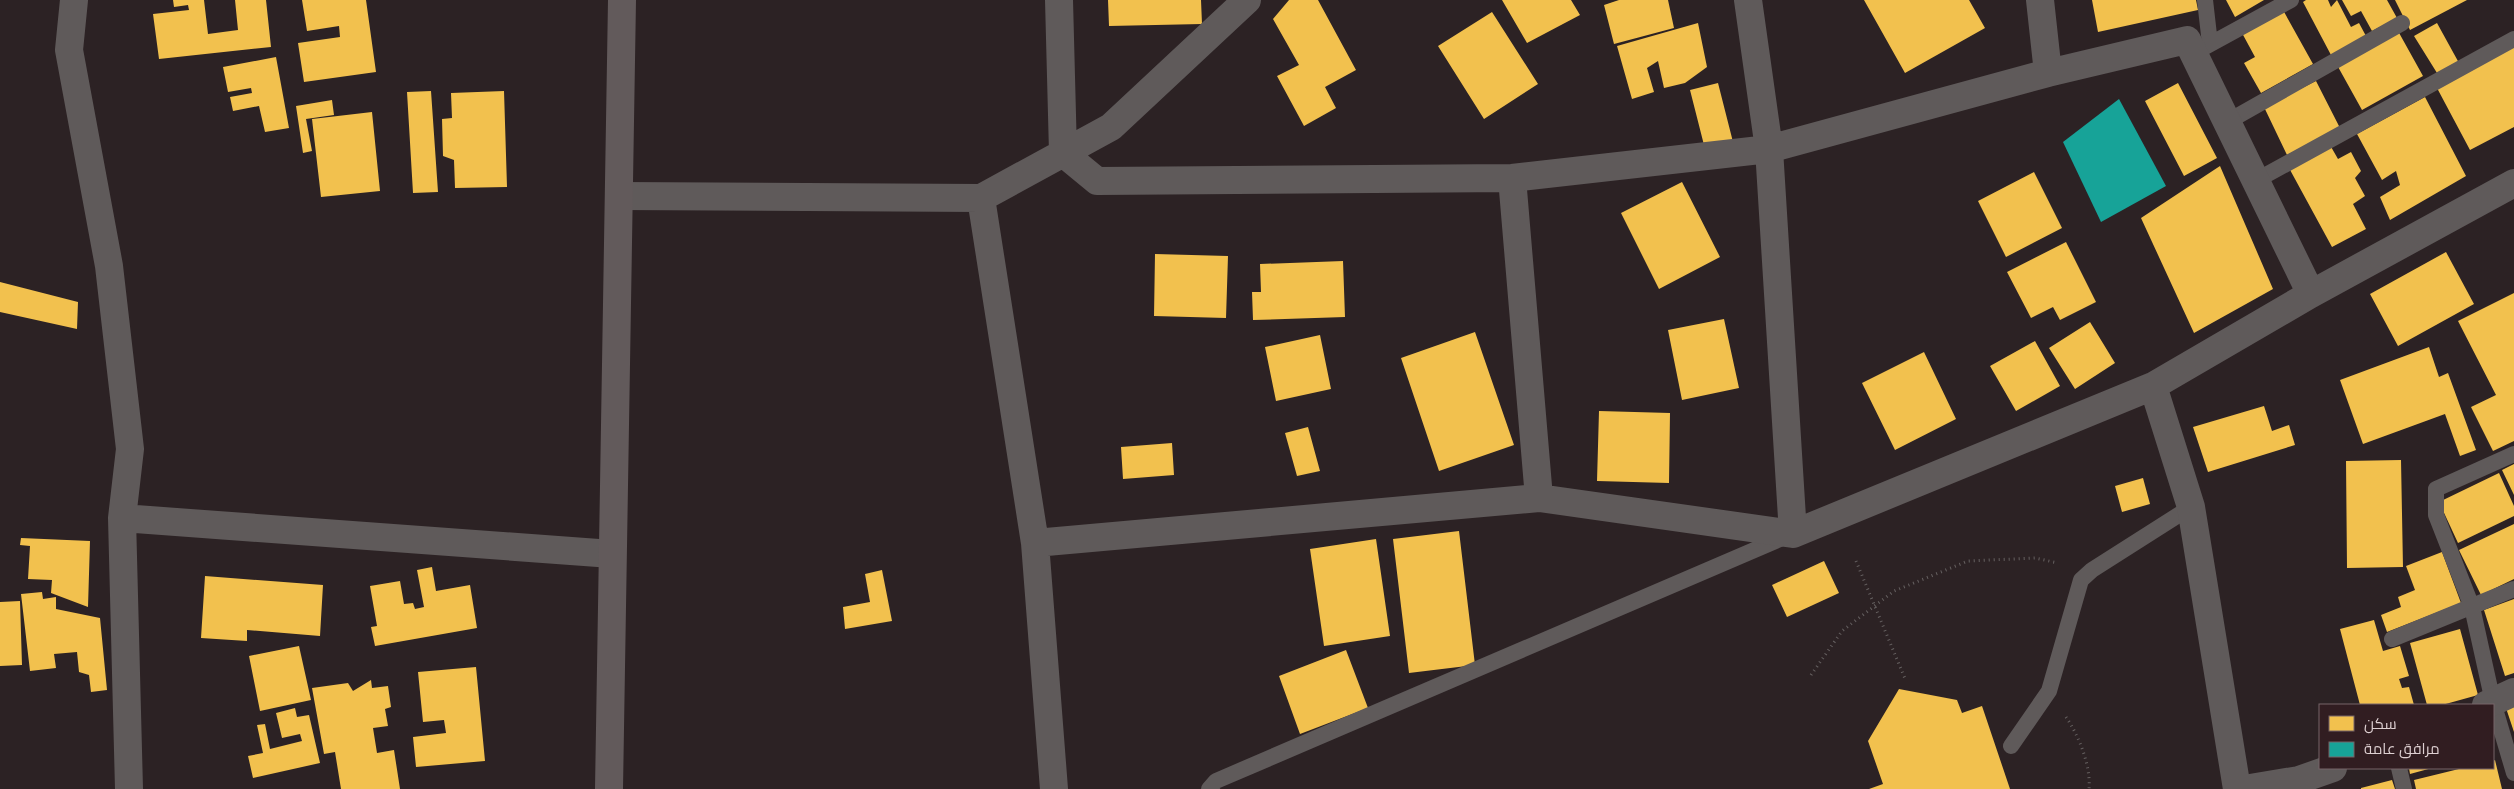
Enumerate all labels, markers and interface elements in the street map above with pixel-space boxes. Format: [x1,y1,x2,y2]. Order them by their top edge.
legend [2319,704,2494,769]
text: سكن [2364,715,2397,734]
text: مرافق عامة [2364,740,2440,759]

